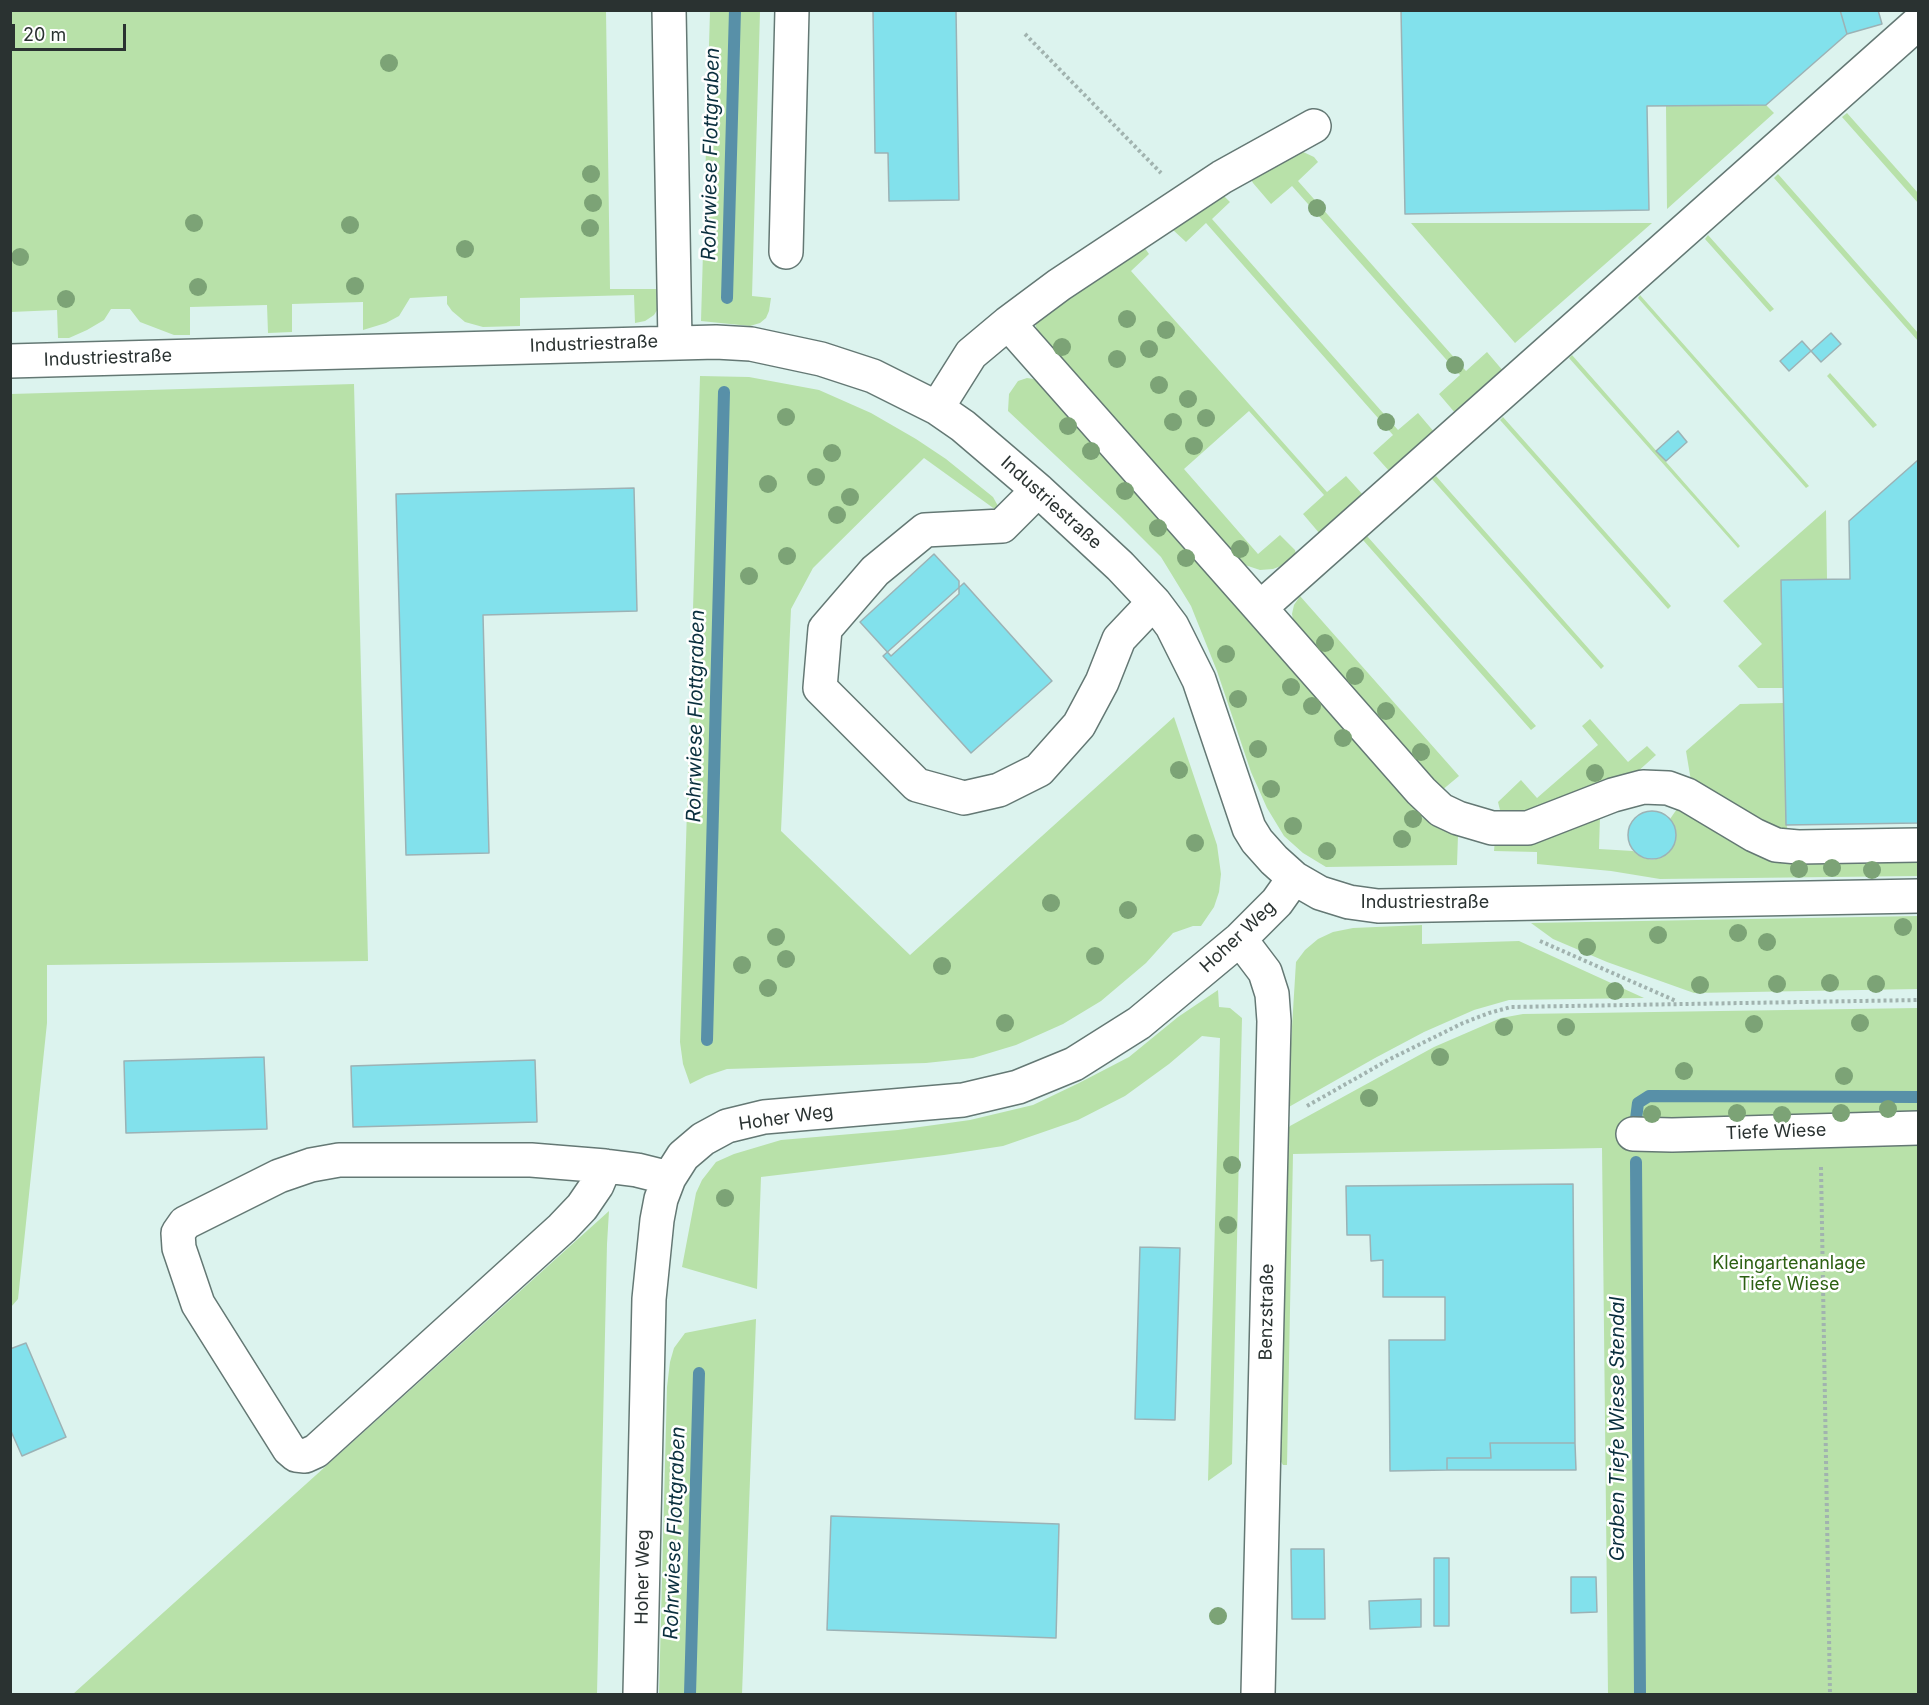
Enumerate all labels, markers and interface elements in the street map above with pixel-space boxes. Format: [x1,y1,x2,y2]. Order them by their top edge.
scale bar [15,12,129,50]
text: 20 m [23,24,66,45]
water label: Rohrwiese Flottgraben [697,47,725,261]
street label: Industriestraße [530,331,658,357]
street label: Industriestraße [44,345,172,371]
street label: Industriestraße [996,452,1106,554]
water label: Rohrwiese Flottgraben [682,609,710,823]
street label: Industriestraße [1361,892,1489,914]
street label: Hoher Weg [1196,897,1280,977]
street label: Hoher Weg [737,1101,835,1135]
street label: Tiefe Wiese [1725,1119,1827,1145]
park label: Kleingartenanlage Tiefe Wiese [1712,1253,1866,1296]
street label: Benzstraße [1255,1263,1279,1361]
water label: Graben Tiefe Wiese Stendal [1606,1297,1630,1561]
water label: Rohrwiese Flottgraben [659,1426,691,1640]
street label: Hoher Weg [631,1529,655,1625]

